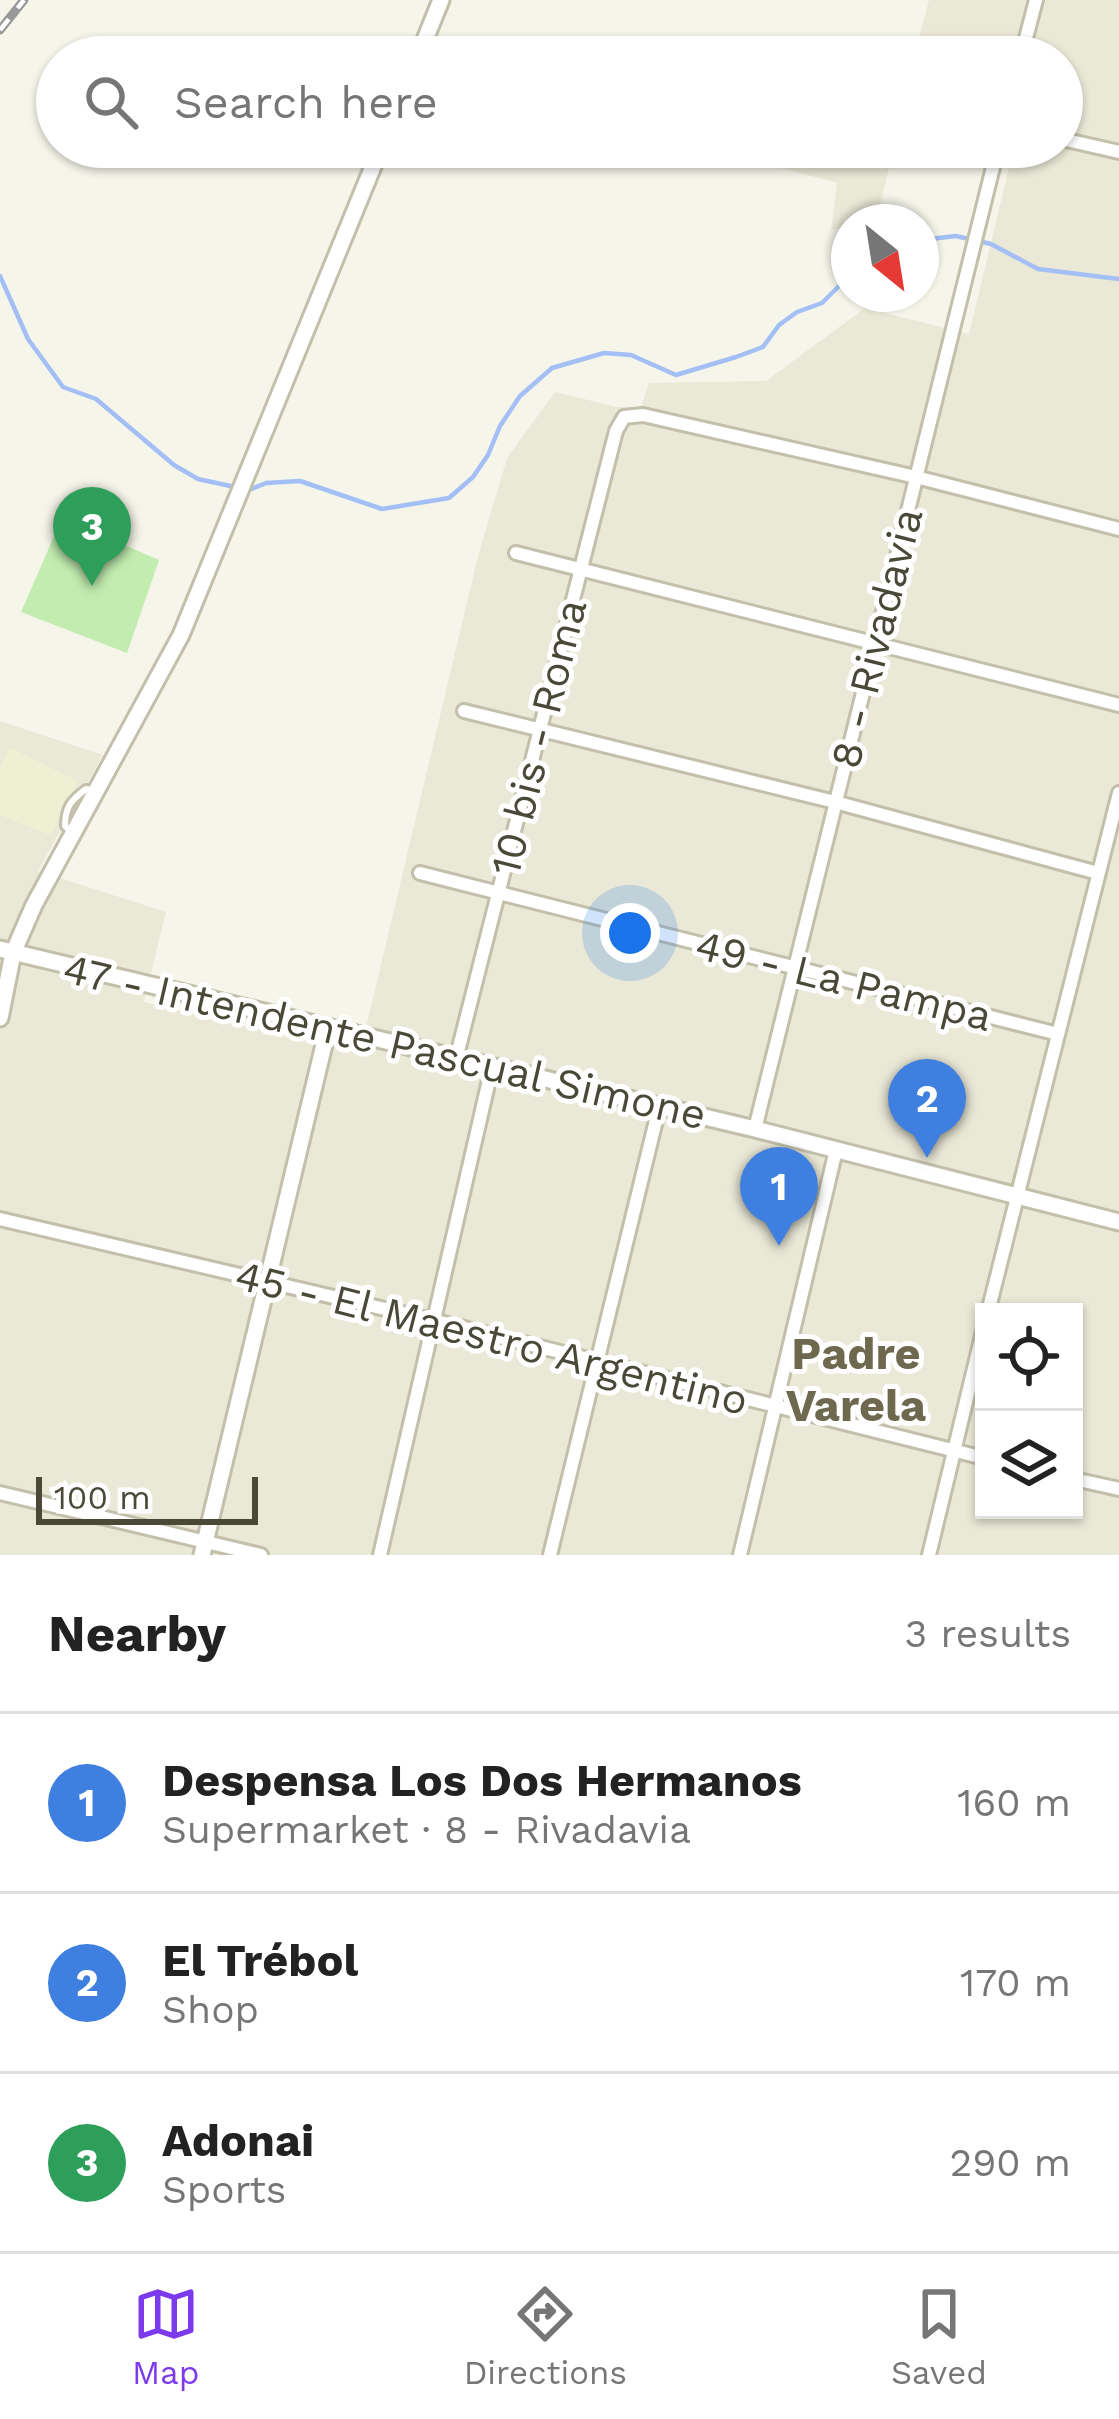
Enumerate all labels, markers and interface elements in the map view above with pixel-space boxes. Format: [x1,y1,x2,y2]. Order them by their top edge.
search box [36,36,1083,168]
icon: search [78,69,144,135]
text: Search here [174,76,438,129]
north arrow [831,204,939,312]
pin: 3 [53,487,131,586]
street label: 8 - Rivadavia [821,503,932,773]
street label: 10 bis - Roma [481,594,596,880]
your location [600,903,660,963]
street label: 49 - La Pampa [691,920,997,1041]
street label: 47 - Intendente Pascual Simone [59,944,711,1139]
pin: 2 [888,1059,966,1158]
pin: 1 [740,1147,818,1246]
street label: 45 - El Maestro Argentino [231,1250,753,1425]
map controls [975,1303,1083,1519]
button: locate [975,1303,1083,1411]
district label: Padre Varela [786,1327,926,1432]
button: layers [975,1411,1083,1519]
scale bar [36,1471,258,1524]
text: 100 m [54,1478,151,1517]
text: Nearby [48,1604,226,1663]
text: 3 results [905,1611,1071,1656]
text: Despensa Los Dos Hermanos [162,1754,802,1807]
text: 1 [79,1780,95,1825]
text: 160 m [957,1780,1071,1825]
text: Supermarket · 8 - Rivadavia [162,1807,691,1852]
text: El Trébol [162,1934,358,1987]
text: 2 [75,1960,99,2005]
text: 170 m [960,1960,1071,2005]
text: Shop [162,1987,259,2032]
text: Adonai [162,2114,314,2167]
text: 3 [75,2140,99,2185]
text: 290 m [949,2140,1071,2185]
text: Sports [162,2167,286,2212]
tab: Map [132,2281,199,2392]
tab: Directions [464,2281,627,2392]
tab: Saved [891,2281,987,2392]

